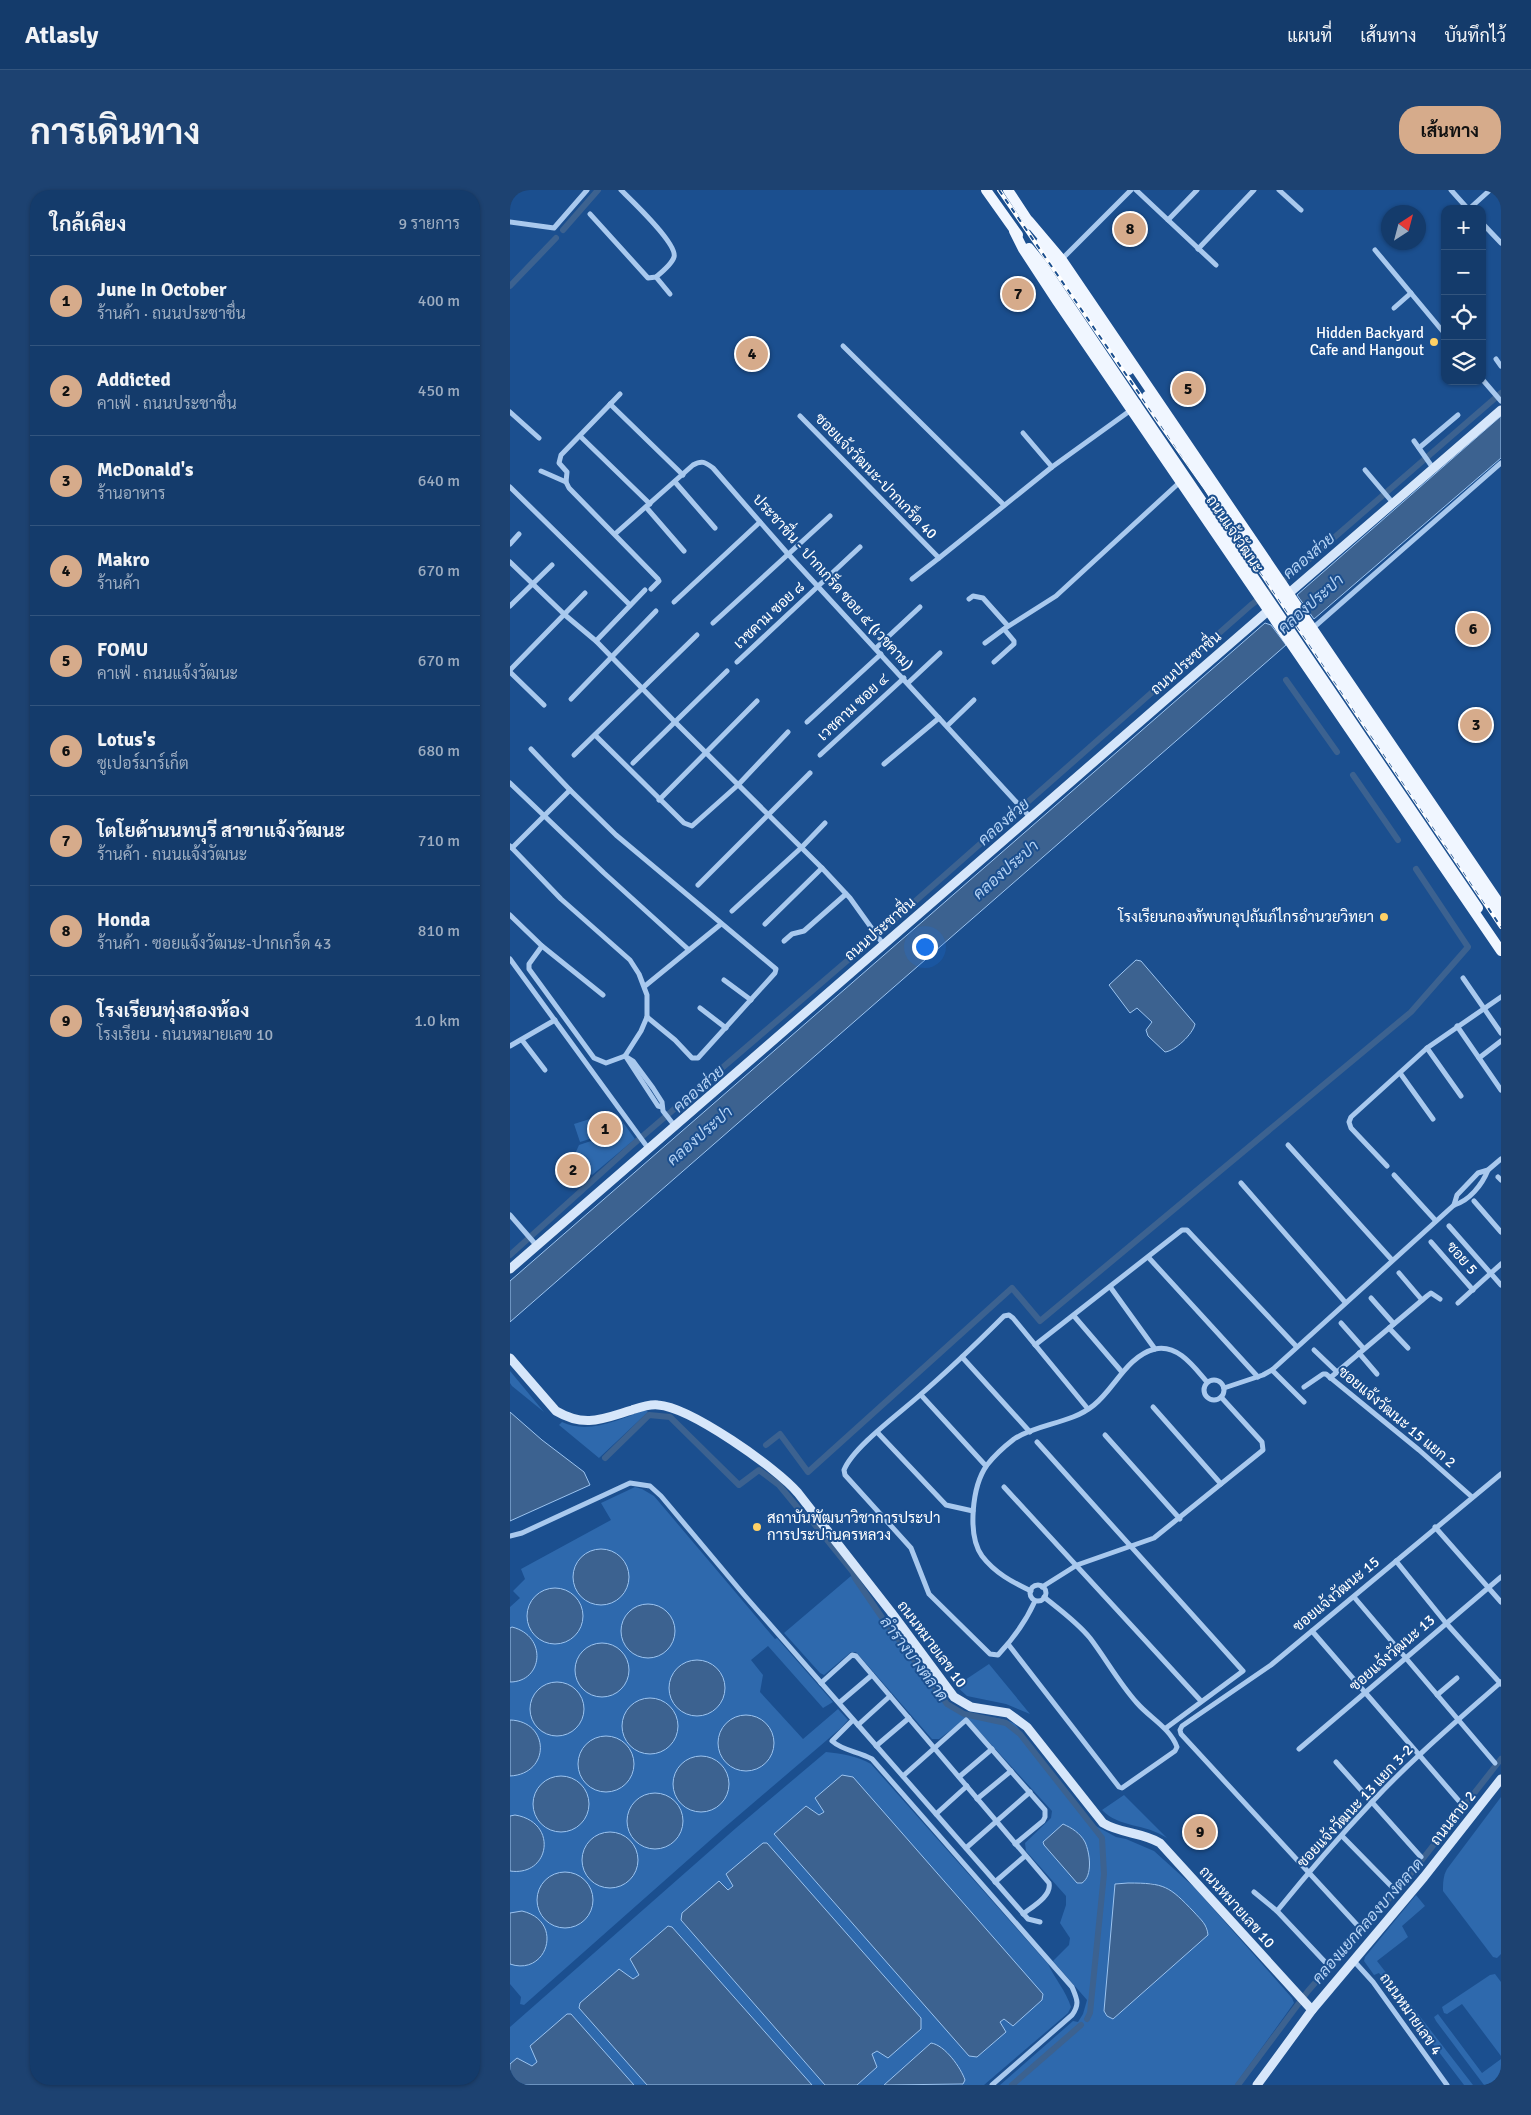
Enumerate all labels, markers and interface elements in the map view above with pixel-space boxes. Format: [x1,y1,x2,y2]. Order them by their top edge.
text: Atlasly [25,20,98,50]
text: แผนที่ [1287,25,1332,47]
text: เส้นทาง [1360,25,1416,47]
text: บันทึกไว้ [1444,25,1506,47]
button: เส้นทาง [1399,106,1501,154]
text: การเดินทาง [30,111,200,154]
north arrow [1381,205,1426,250]
map controls [1441,205,1486,385]
button: + [1441,205,1486,250]
pin: 8 [1114,210,1146,248]
text: ใกล้เคียง [50,211,126,237]
text: 9 รายการ [398,214,460,234]
button: − [1441,250,1486,295]
pin: 7 [1002,275,1034,313]
text: June In October [97,278,227,302]
text: 1 [62,291,70,311]
text: 400 m [418,291,460,311]
button: locate [1441,295,1486,340]
text: ร้านค้า · ถนนประชาชื่น [97,304,246,324]
place label: Hidden Backyard Cafe and Hangout [1310,324,1424,359]
pin: 4 [736,335,768,373]
marker: Hidden Backyard Cafe and Hangout [1428,336,1440,348]
button: layers [1441,340,1486,385]
text: Addicted [97,368,171,392]
pin: 5 [1172,370,1204,408]
text: 2 [62,381,70,401]
text: 450 m [418,381,460,401]
text: คาเฟ่ · ถนนประชาชื่น [97,394,237,414]
street label: ซอยแจ้งวัฒนะ-ปากเกร็ด 40 [811,408,942,543]
text: McDonald's [97,458,193,482]
text: 3 [62,471,70,491]
text: 640 m [418,471,460,491]
text: ร้านอาหาร [97,484,166,504]
street label: ประชาชื่น - ปากเกร็ด ซอย ๕ (เวชคาม) [749,486,921,674]
street label: ถนนแจ้งวัฒนะ [1203,491,1268,576]
water label: คลองส่วย [1278,528,1339,584]
text: Makro [97,548,150,572]
text: 4 [62,561,70,581]
text: 670 m [418,561,460,581]
water label: คลองประปา [1274,570,1348,638]
text: ร้านค้า [97,574,140,594]
street label: เวชคาม ซอย ๘ [730,578,808,652]
pin: 6 [1457,610,1489,648]
street label: ถนนประชาชื่น [1143,623,1225,699]
text: FOMU [97,638,148,662]
text: 5 [62,651,70,671]
text: 670 m [418,651,460,671]
text: คาเฟ่ · ถนนแจ้งวัฒนะ [97,664,238,684]
street label: เวชคาม ซอย ๔ [814,669,893,744]
pin: 3 [1460,706,1492,744]
text: Lotus's [97,728,155,752]
text: 6 [62,741,70,761]
text: 680 m [418,741,460,761]
text: ซูเปอร์มาร์เก็ต [97,754,189,774]
water label: คลองส่วย [973,793,1034,850]
text: โตโยต้านนทบุรี สาขาแจ้งวัฒนะ [97,819,345,843]
text: 7 [62,831,70,851]
text: 710 m [418,831,460,851]
water label: คลองประปา [969,836,1043,904]
text: ร้านค้า · ถนนแจ้งวัฒนะ [97,845,247,865]
street label: ถนนประชาชื่น [837,889,919,965]
place label: โรงเรียนกองทัพบกอุปถัมภ์ไกรอำนวยวิทยา [1117,907,1374,928]
text: Honda [97,908,150,932]
marker: โรงเรียนกองทัพบกอุปถัมภ์ไกรอำนวยวิทยา [1378,911,1390,923]
text: 8 [62,921,70,941]
text: 810 m [418,921,460,941]
text: ร้านค้า · ซอยแจ้งวัฒนะ-ปากเกร็ด 43 [97,934,331,954]
your location [912,934,938,960]
text: โรงเรียนทุ่งสองห้อง [97,999,249,1023]
text: 9 [62,1011,70,1031]
text: 1.0 km [414,1011,460,1031]
text: โรงเรียน · ถนนหมายเลข 10 [97,1025,273,1045]
water label: คลองส่วย [668,1060,729,1117]
water label: คลองประปา [663,1102,737,1170]
pin: 1 [589,1110,621,1148]
pin: 2 [557,1151,589,1189]
street label: ซอย 5 [1443,1238,1481,1278]
street label: ซอยแจ้งวัฒนะ 15 แยก 2 [1334,1362,1460,1472]
place label: สถาบันพัฒนาวิชาการประปา การประปานครหลวง [767,1509,940,1544]
marker: สถาบันพัฒนาวิชาการประปา การประปานครหลวง [751,1521,763,1533]
street label: ซอยแจ้งวัฒนะ 15 [1288,1552,1383,1635]
street label: ถนนหมายเลข 10 [893,1597,971,1691]
street label: ซอยแจ้งวัฒนะ 13 [1345,1610,1439,1695]
water label: ลำรางบางตลาด [876,1612,952,1706]
street label: ซอยแจ้งวัฒนะ 13 แยก 3-2 [1293,1740,1417,1871]
street label: ถนนสาย 2 [1426,1787,1480,1849]
pin: 9 [1184,1813,1216,1851]
water label: คลองแยกคลองบางตลาด [1308,1854,1428,1988]
street label: ถนนหมายเลข 10 [1195,1862,1279,1952]
street label: ถนนหมายเลข 4 [1376,1969,1446,2059]

